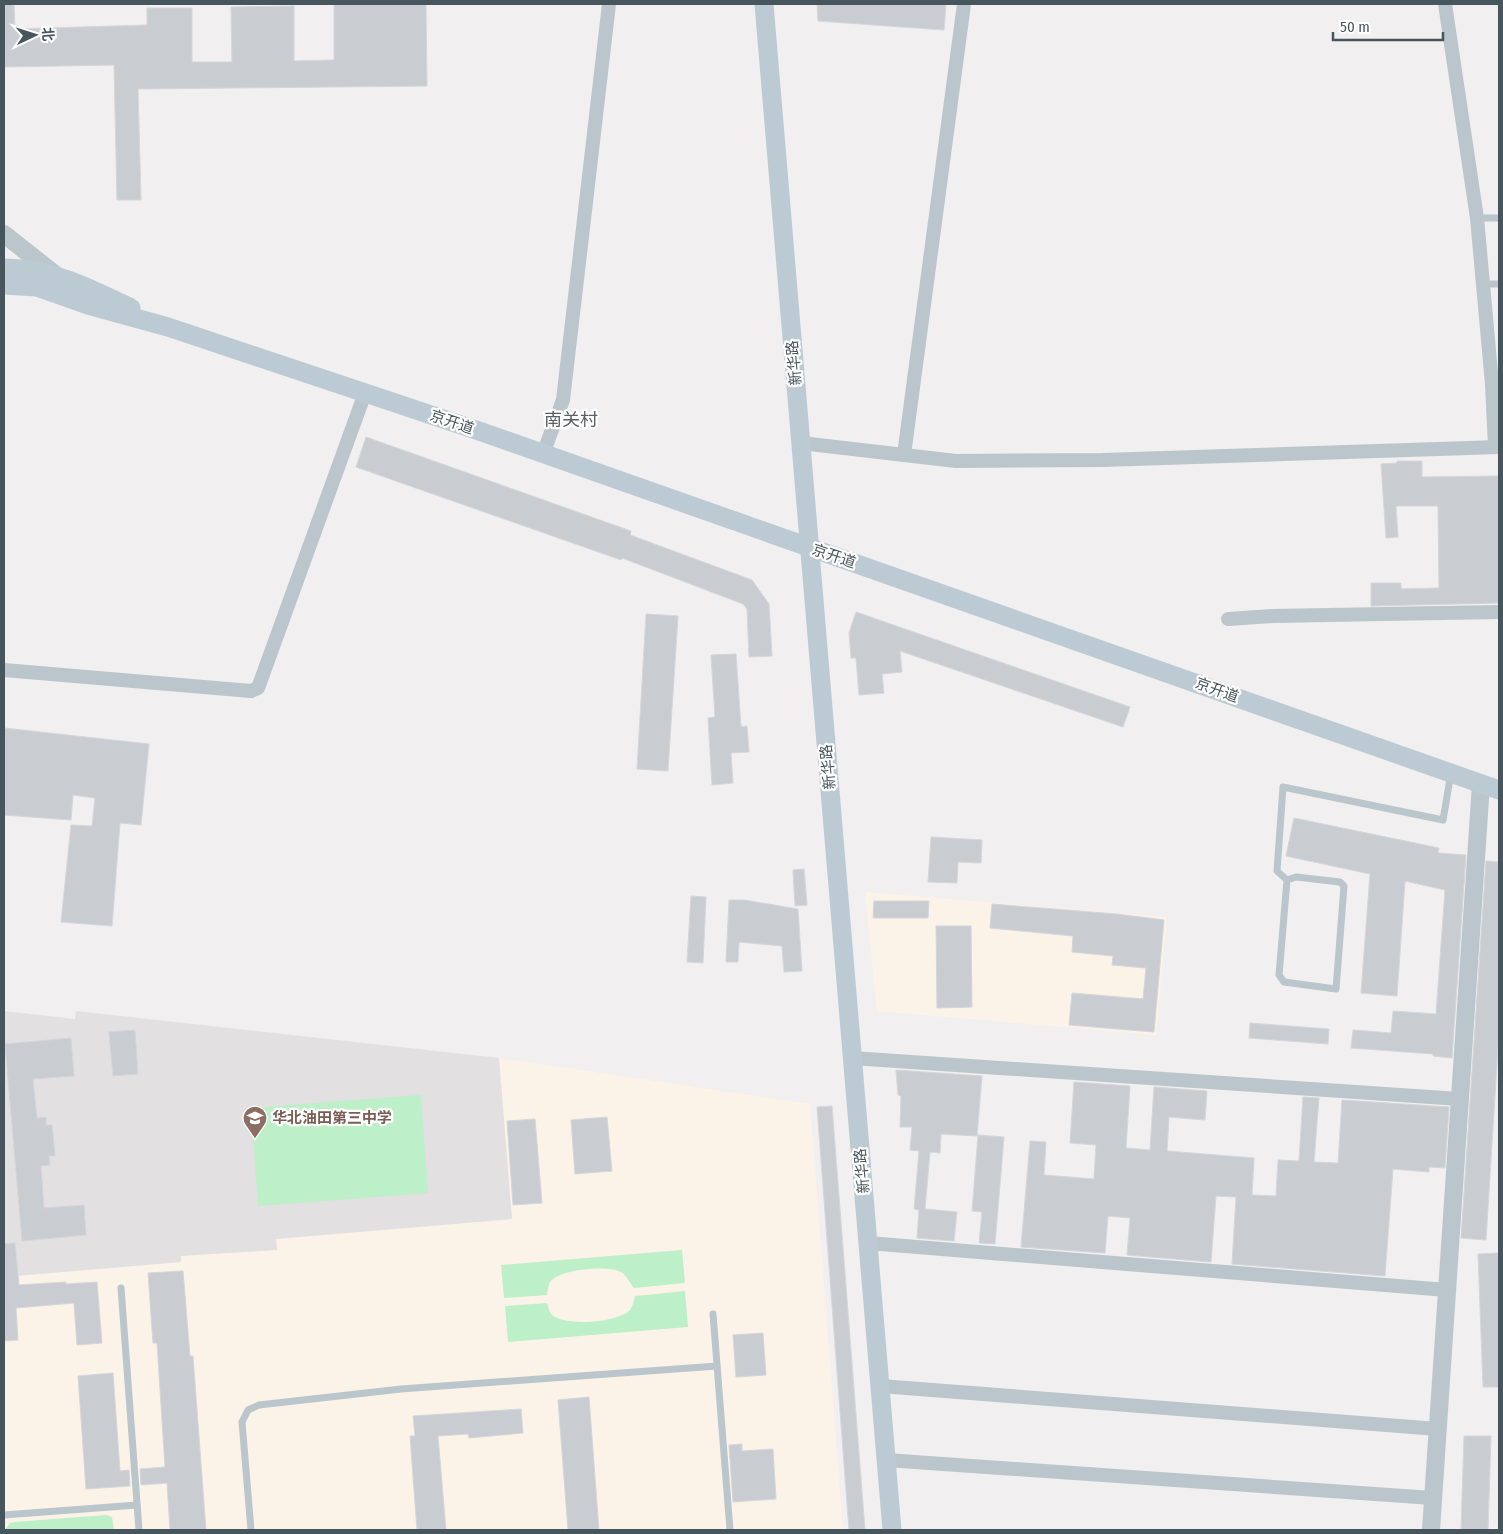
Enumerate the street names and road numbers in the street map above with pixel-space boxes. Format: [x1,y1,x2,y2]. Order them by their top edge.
street label: 新华路 [783,340,805,386]
street label: 京开道 [428,406,476,438]
street label: 京开道 [810,540,858,572]
street label: 京开道 [1193,674,1241,706]
street label: 新华路 [817,744,839,790]
street label: 新华路 [851,1148,873,1194]

